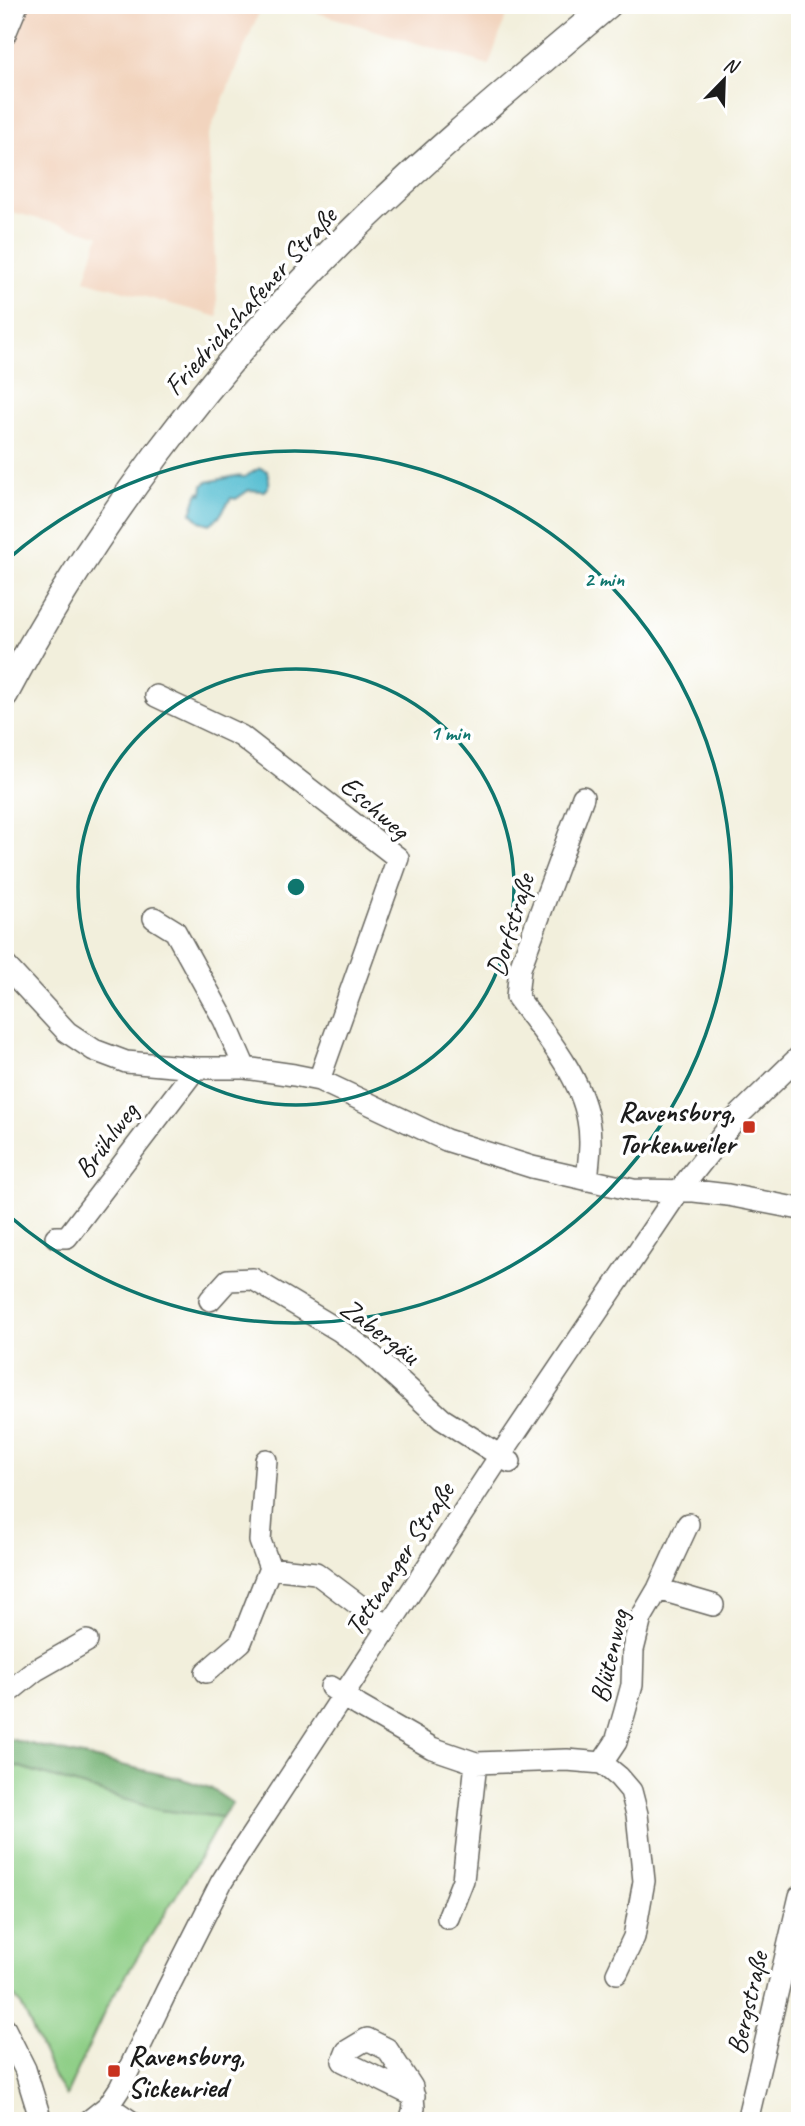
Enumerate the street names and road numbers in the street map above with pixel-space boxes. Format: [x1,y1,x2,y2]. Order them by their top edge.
street label: Friedrichshafener Straße [156,198,345,403]
street label: Eschweg [333,767,418,848]
street label: Dorfstraße [478,868,543,980]
street label: Brühlweg [66,1094,147,1185]
street label: Zabergäu [333,1290,428,1373]
street label: Tettnanger Straße [336,1474,463,1642]
street label: Blütenweg [581,1605,637,1706]
street label: Bergstraße [718,1947,776,2058]

